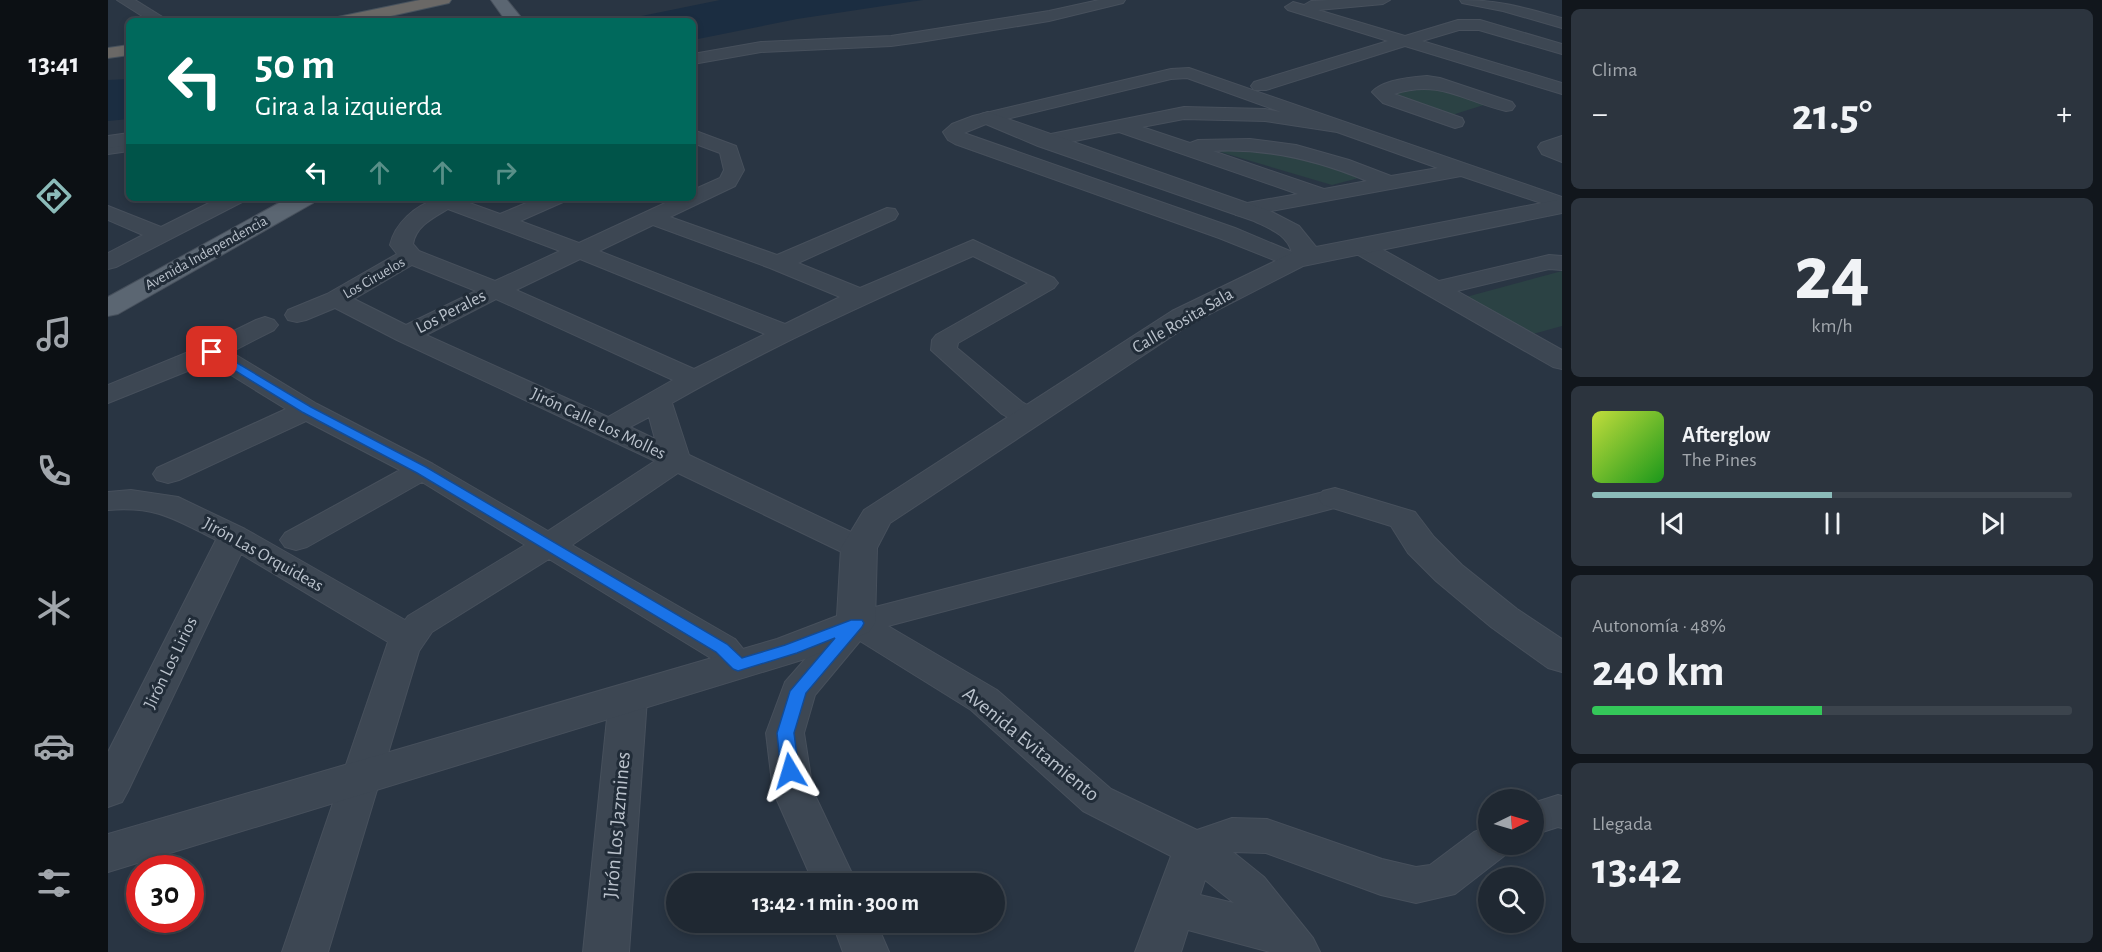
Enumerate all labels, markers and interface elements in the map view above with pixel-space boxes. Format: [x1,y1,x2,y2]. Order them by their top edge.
icon: left [156,42,234,120]
text: 50 m [255,44,335,86]
text: 13:41 [29,50,79,77]
text: Clima [1592,60,1637,80]
text: Gira a la izquierda [255,93,443,120]
text: 21.5° [1792,93,1872,138]
text: − [1592,98,1608,131]
text: + [2056,98,2072,131]
icon: left [300,156,333,189]
icon: ahead [363,156,396,189]
icon: ahead [426,156,459,189]
icon: right [489,156,522,189]
icon: directions [33,175,75,217]
street label: Avenida Independencia [142,213,270,293]
text: 24 [1794,236,1870,314]
street label: Los Ciruelos [340,254,408,302]
street label: Calle Rosita Sala [1129,285,1237,357]
street label: Los Perales [413,287,489,337]
icon: music [33,313,75,355]
text: km/h [1811,316,1853,336]
pin [186,326,237,377]
icon: arrive [195,335,228,368]
street label: Jirón Calle Los Molles [528,385,668,463]
text: Afterglow [1682,424,1770,446]
icon: phone [33,450,75,492]
text: The Pines [1682,450,1757,470]
icon: previous [1656,507,1689,540]
icon: pause [1816,507,1849,540]
icon: next [1976,507,2009,540]
street label: Jirón Las Orquideas [200,514,326,596]
icon: climate [33,587,75,629]
street label: Jirón Los Lirios [141,614,201,712]
text: Autonomía · 48% [1592,616,1726,636]
text: 240 km [1592,649,1725,694]
street label: Avenida Evitamiento [959,683,1103,805]
icon: car [33,725,75,767]
position arrow [758,739,822,803]
street label: Jirón Los Jazmines [600,751,634,899]
north arrow [1478,789,1544,855]
map controls [1478,789,1544,933]
text: Llegada [1592,814,1653,834]
text: 13:42 [1592,847,1682,892]
speed limit sign: 30 [126,855,204,933]
icon: filters [33,862,75,904]
button: search [1478,867,1544,933]
text: 13:42 · 1 min · 300 m [752,892,919,914]

